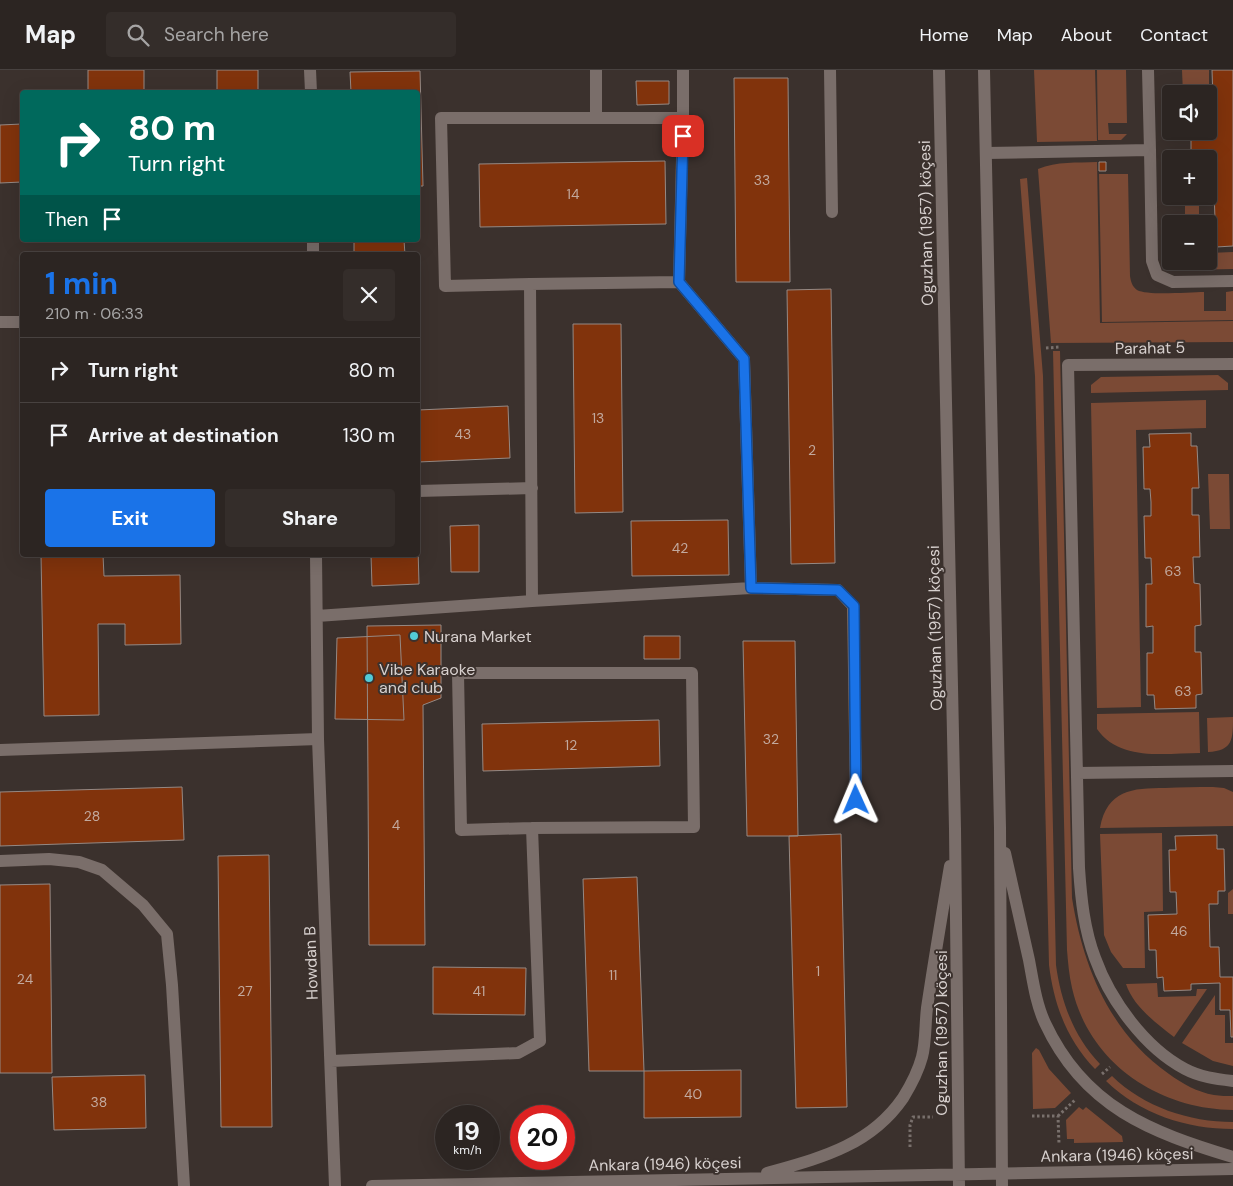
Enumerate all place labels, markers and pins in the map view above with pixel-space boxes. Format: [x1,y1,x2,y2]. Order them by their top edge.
pin [662,115,704,157]
place label: Nurana Market [424,626,532,647]
marker: Nurana Market [408,630,420,642]
place label: Vibe Karaoke and club [379,659,475,698]
marker: Vibe Karaoke and club [363,672,375,684]

